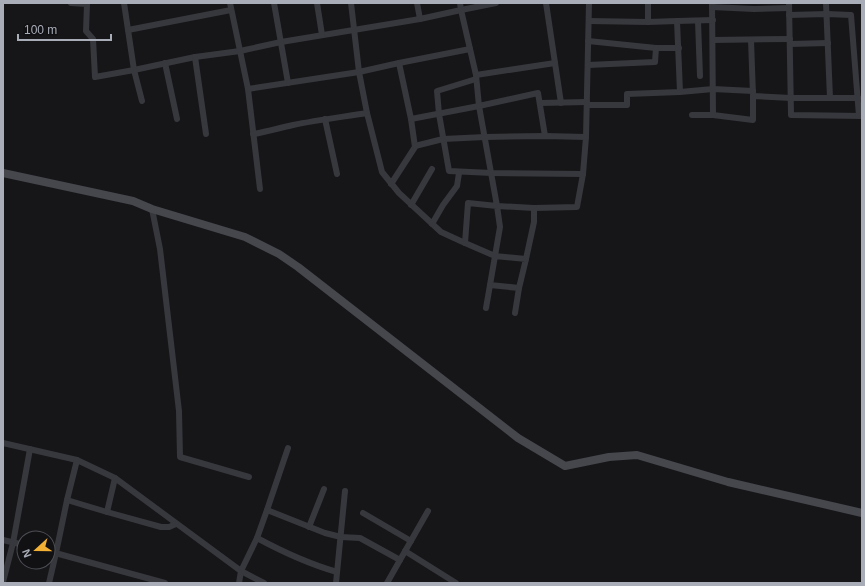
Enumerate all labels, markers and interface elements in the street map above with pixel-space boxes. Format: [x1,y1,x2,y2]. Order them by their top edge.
scale bar [18,16,111,42]
text: 100 m [24,23,57,37]
north arrow [16,530,56,570]
text: N [20,548,34,559]

